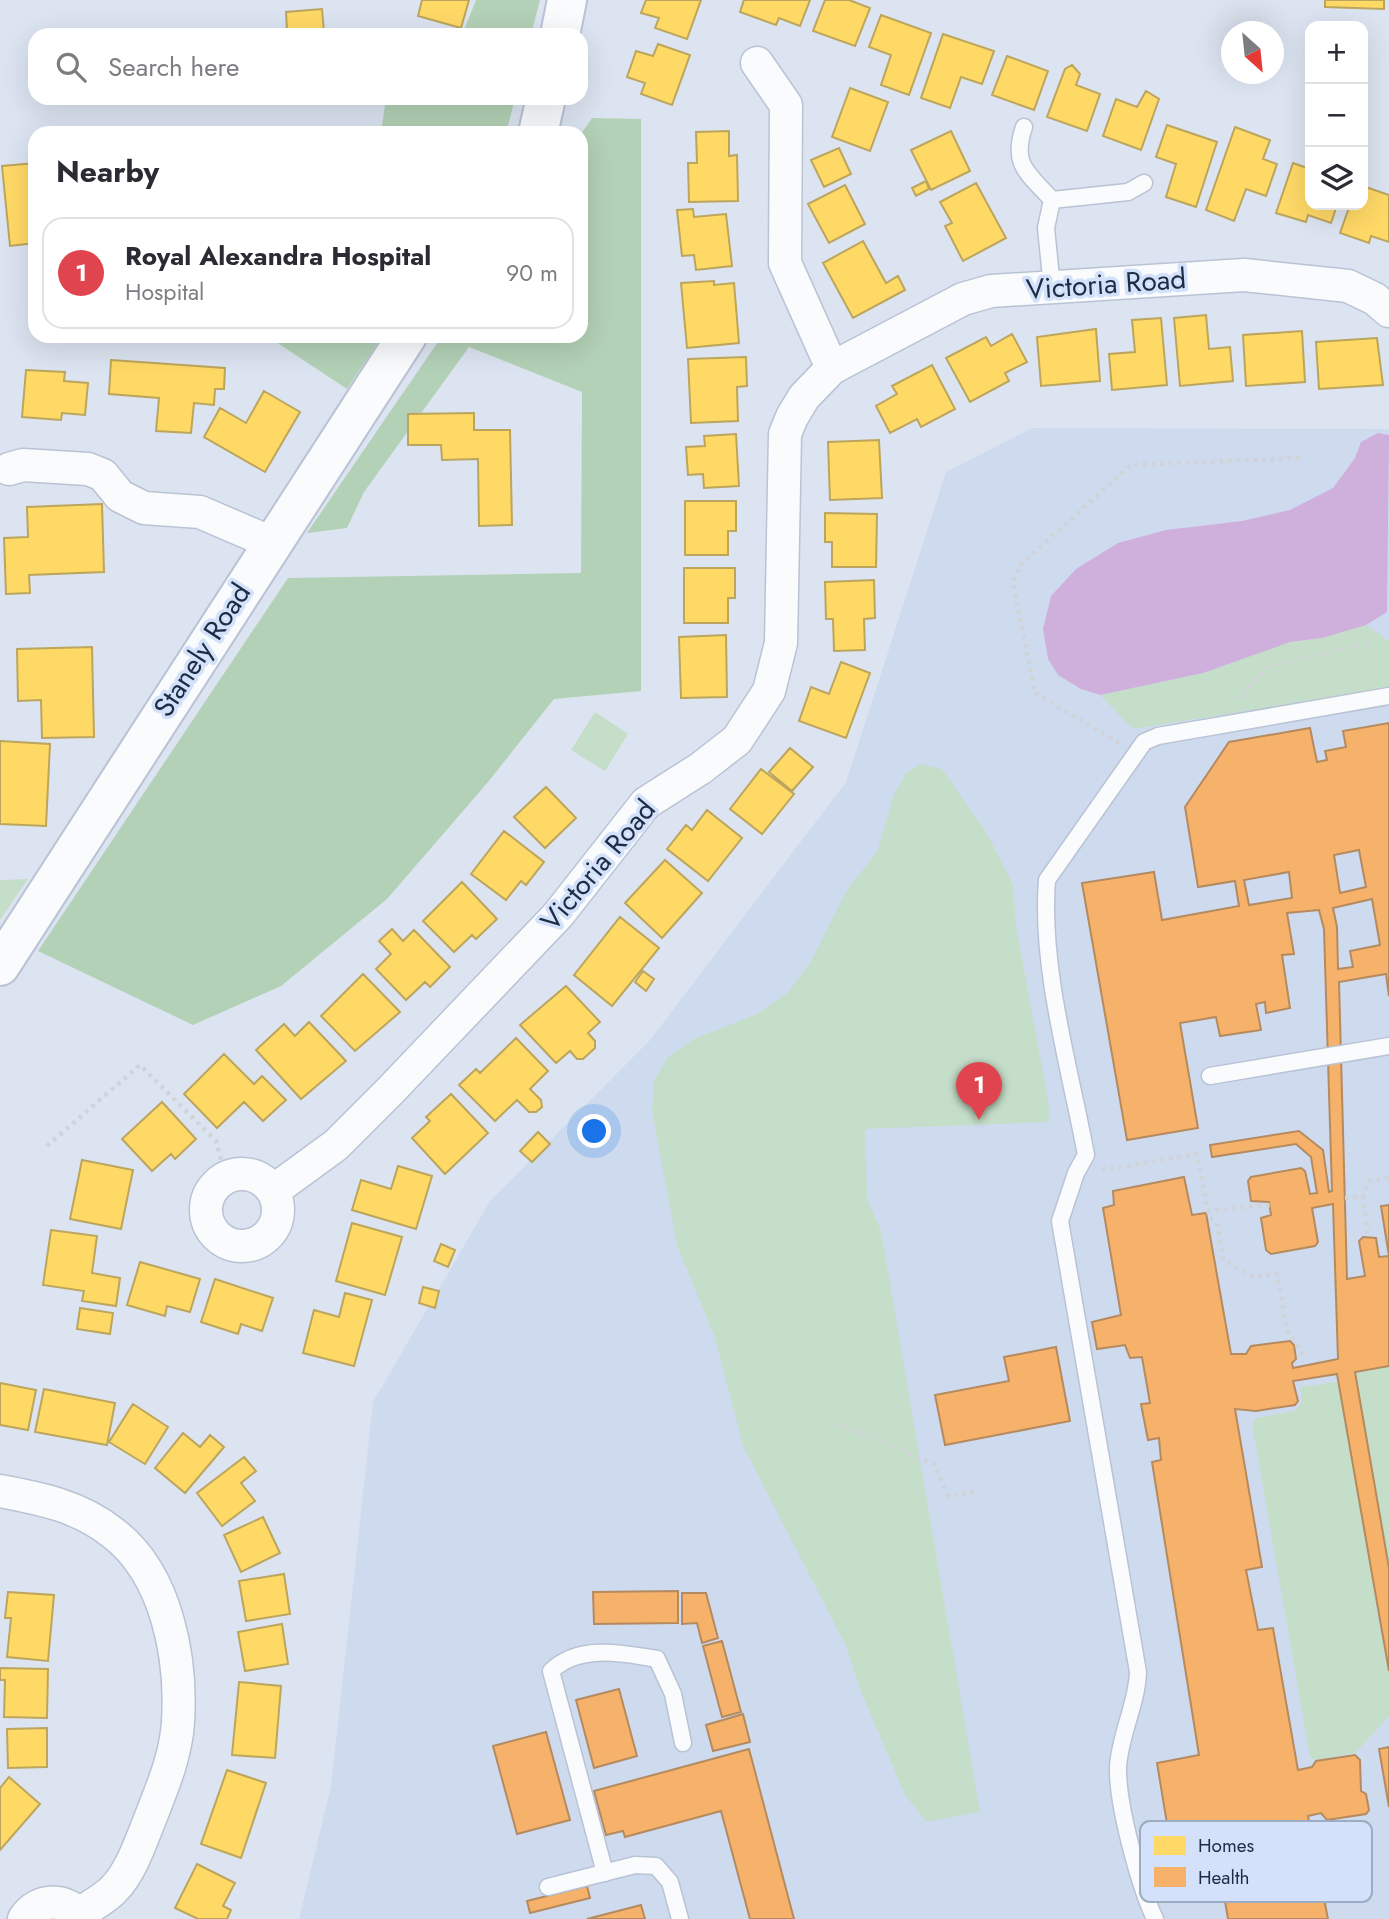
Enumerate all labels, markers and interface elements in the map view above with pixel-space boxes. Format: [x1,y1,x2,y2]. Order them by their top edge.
north arrow [1221,21,1284,84]
map controls [1305,21,1368,210]
button: + [1305,21,1368,84]
search box [28,28,588,105]
icon: search [52,48,90,86]
text: Search here [108,48,240,86]
button: − [1305,84,1368,147]
button: layers [1305,147,1368,210]
text: Nearby [56,150,159,193]
text: Royal Alexandra Hospital [125,237,431,275]
text: 1 [75,256,87,290]
text: 90 m [506,256,558,290]
street label: Victoria Road [1025,258,1187,310]
text: Hospital [125,275,204,309]
street label: Stanely Road [143,575,261,725]
street label: Victoria Road [531,790,665,940]
pin: 1 [956,1062,1002,1120]
your location [577,1114,611,1148]
legend [1140,1821,1372,1902]
text: Homes [1198,1832,1255,1859]
text: Health [1198,1864,1249,1891]

